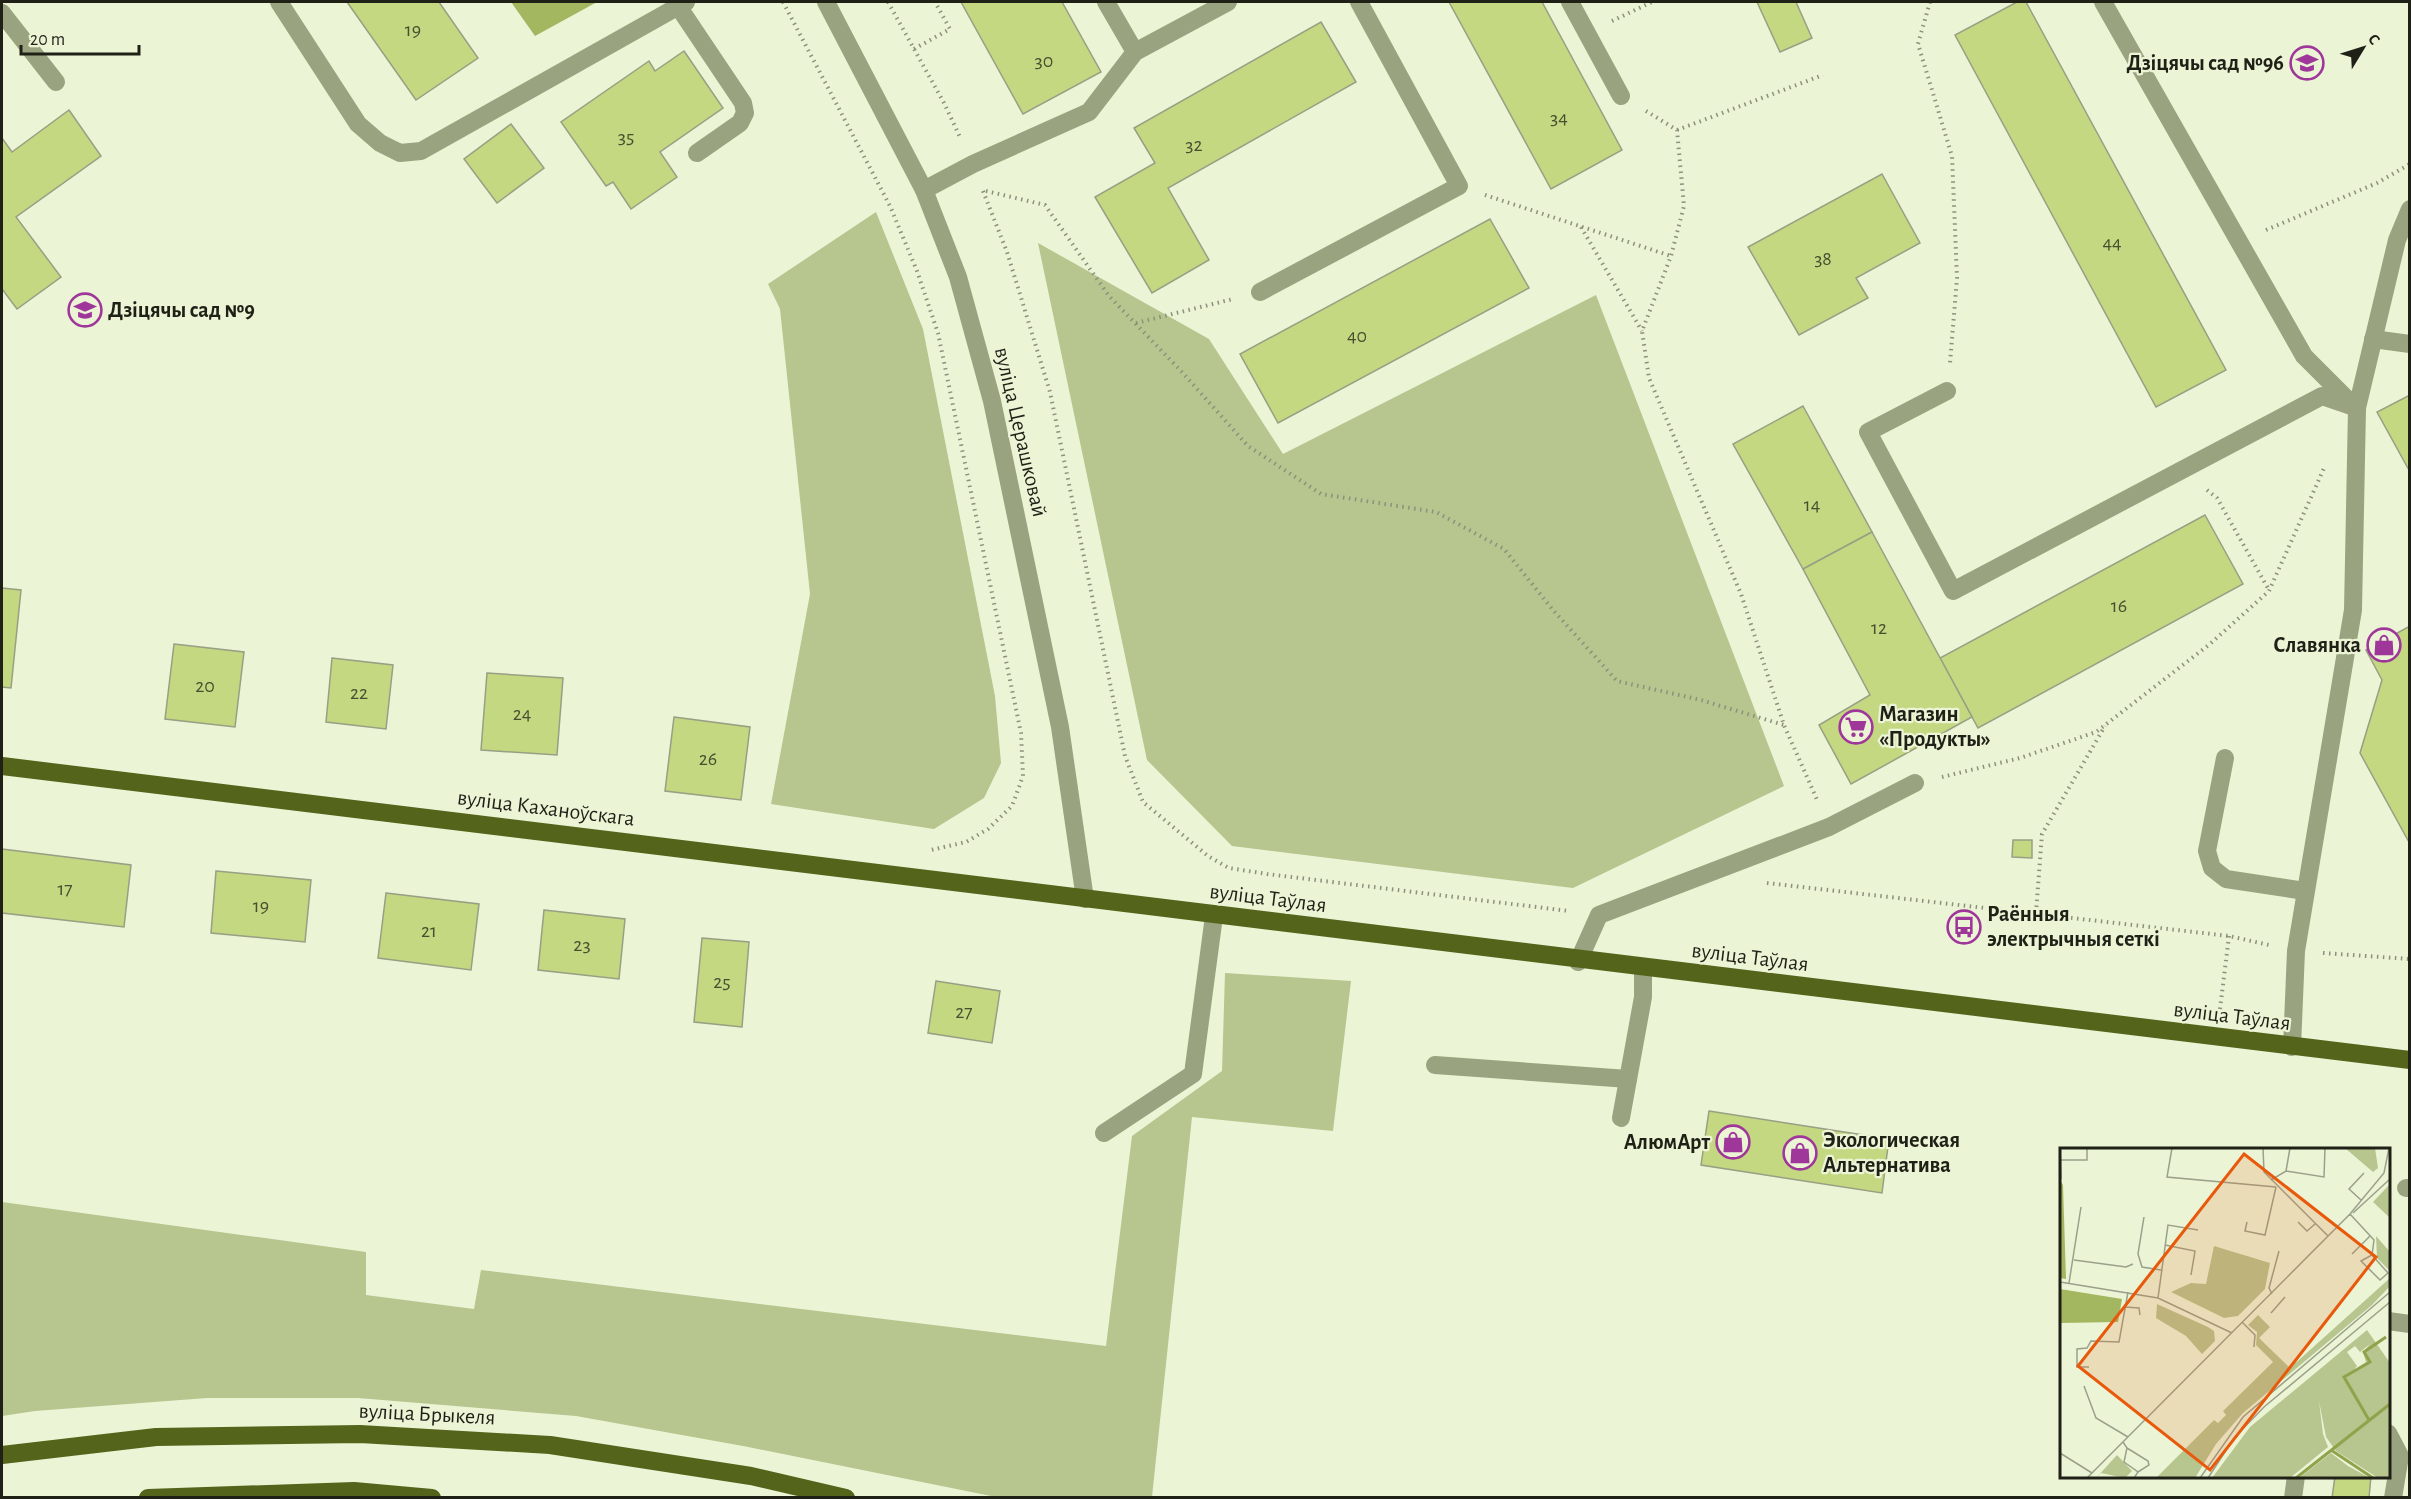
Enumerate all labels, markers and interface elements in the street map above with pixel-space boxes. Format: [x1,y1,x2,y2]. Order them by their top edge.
scale bar [21,18,140,56]
north arrow [2333,18,2393,78]
house number: 19 [405,20,421,40]
text: 20 m [30,31,65,49]
text: С [2365,31,2383,48]
school or university icon: Дзіцячы сад №96 [2289,45,2325,81]
house number: 30 [1035,51,1053,71]
place label: Дзіцячы сад №96 [2127,52,2284,74]
house number: 34 [1550,108,1568,128]
house number: 35 [618,127,634,147]
house number: 32 [1185,135,1203,155]
house number: 44 [2102,233,2122,253]
house number: 38 [1814,249,1832,269]
school or university icon: Дзіцячы сад №9 [67,292,103,328]
place label: Дзіцячы сад №9 [108,299,255,321]
house number: 40 [1347,326,1367,346]
street label: вуліца Церашковай [991,345,1051,519]
house number: 14 [1804,495,1820,515]
house number: 16 [2111,596,2127,616]
house number: 12 [1871,618,1887,638]
shop icon: Славянка [2366,627,2402,663]
place label: Славянка [2273,634,2361,656]
house number: 20 [195,676,215,696]
house number: 22 [350,683,368,703]
place label: Магазин «Продукты» [1879,703,1991,751]
house number: 24 [513,704,531,724]
supermarket icon: Магазин «Продукты» [1838,709,1874,745]
house number: 26 [699,749,717,769]
street label: вуліца Каханоўскага [456,786,636,830]
house number: 17 [57,879,73,899]
street label: вуліца Таўлая [1208,880,1328,916]
house number: 19 [253,896,269,916]
place label: Раённыя электрычныя сеткі [1987,903,2160,950]
bus stop icon: Раённыя электрычныя сеткі [1946,909,1982,945]
house number: 21 [421,921,437,941]
house number: 23 [573,935,591,955]
street label: вуліца Таўлая [1690,939,1810,975]
house number: 25 [713,972,731,992]
street label: вуліца Таўлая [2172,998,2292,1034]
house number: 27 [955,1002,973,1022]
shop icon: АлюмАрт [1715,1124,1751,1160]
place label: Экологическая Альтернатива [1823,1129,1960,1176]
place label: АлюмАрт [1624,1131,1710,1153]
shop icon: Экологическая Альтернатива [1782,1135,1818,1171]
inset map [2060,1148,2390,1478]
street label: вуліца Брыкеля [358,1399,496,1429]

